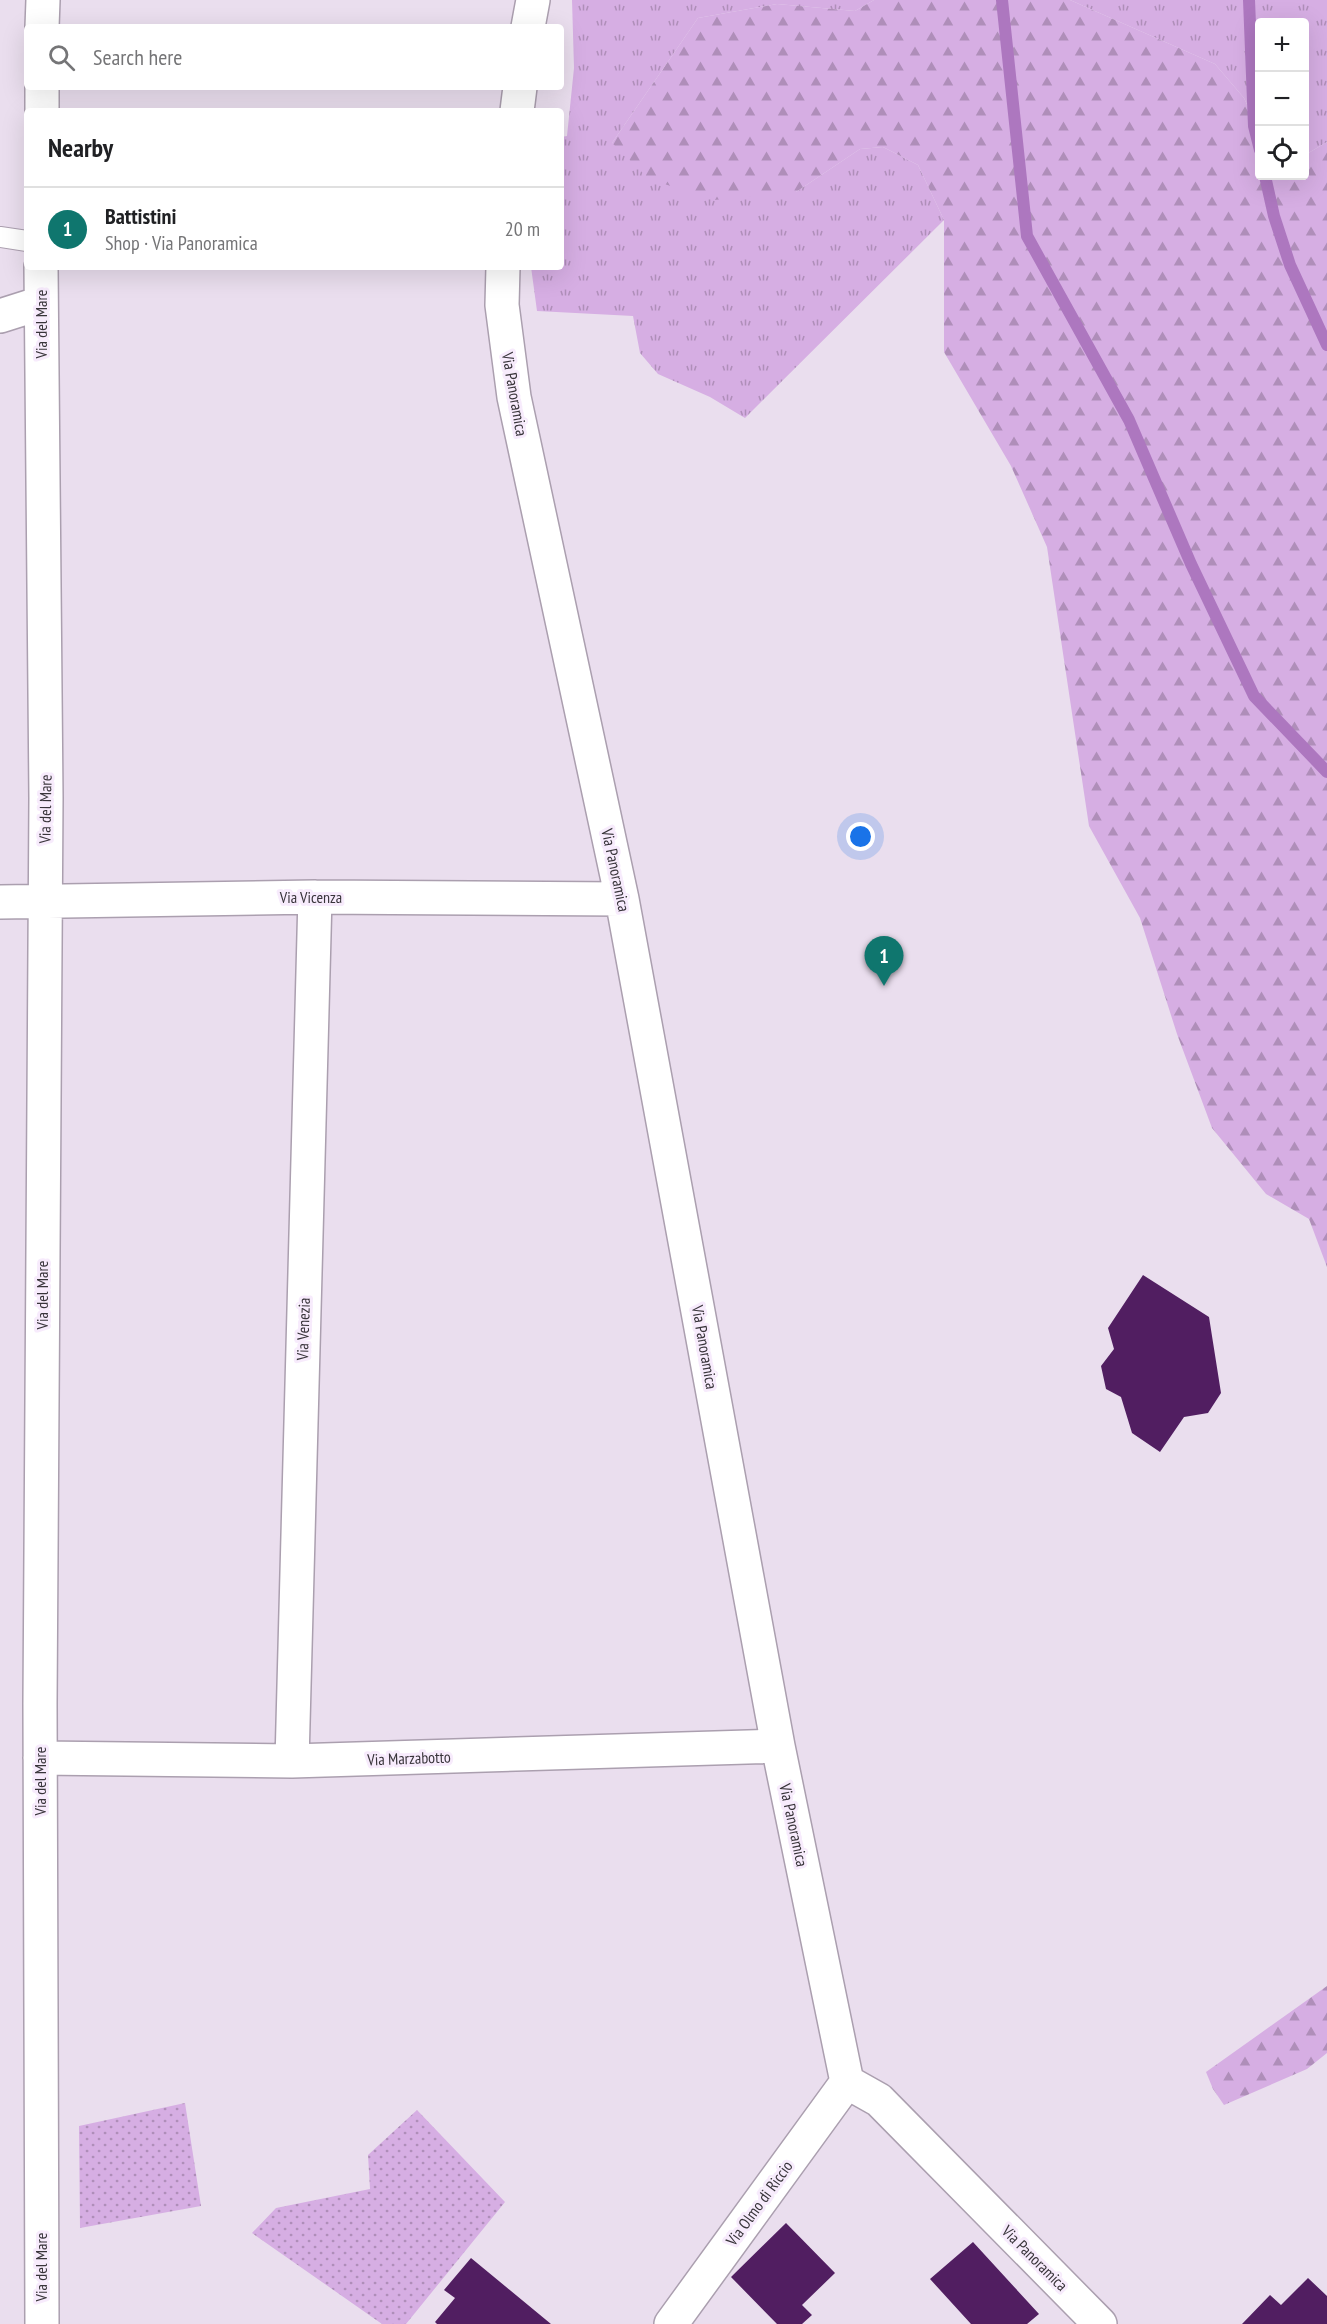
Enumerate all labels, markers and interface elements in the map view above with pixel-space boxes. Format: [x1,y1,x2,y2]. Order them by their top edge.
map controls [1255,18,1309,180]
button: + [1255,18,1309,72]
search box [24,24,564,90]
icon: search [45,41,78,74]
text: Search here [93,43,182,71]
button: − [1255,72,1309,126]
button: locate [1255,126,1309,180]
text: Nearby [48,131,113,164]
text: Battistini [105,202,176,230]
text: 1 [63,216,72,242]
text: 20 m [505,216,540,242]
text: Shop · Via Panoramica [105,230,258,256]
street label: Via del Mare [31,290,51,359]
street label: Via Panoramica [498,350,532,437]
street label: Via del Mare [34,774,56,845]
your location [846,822,875,851]
street label: Via Panoramica [597,826,635,913]
street label: Via Vicenza [279,887,342,907]
pin: 1 [864,936,904,986]
street label: Via del Mare [32,1261,52,1330]
street label: Via Venezia [292,1297,314,1362]
street label: Via Panoramica [688,1303,722,1390]
street label: Via del Mare [30,1747,50,1816]
street label: Via Marzabotto [366,1747,451,1769]
street label: Via Panoramica [775,1781,813,1868]
street label: Via Olmo di Riccio [721,2156,797,2250]
street label: Via Panoramica [997,2220,1072,2295]
street label: Via del Mare [31,2233,51,2302]

